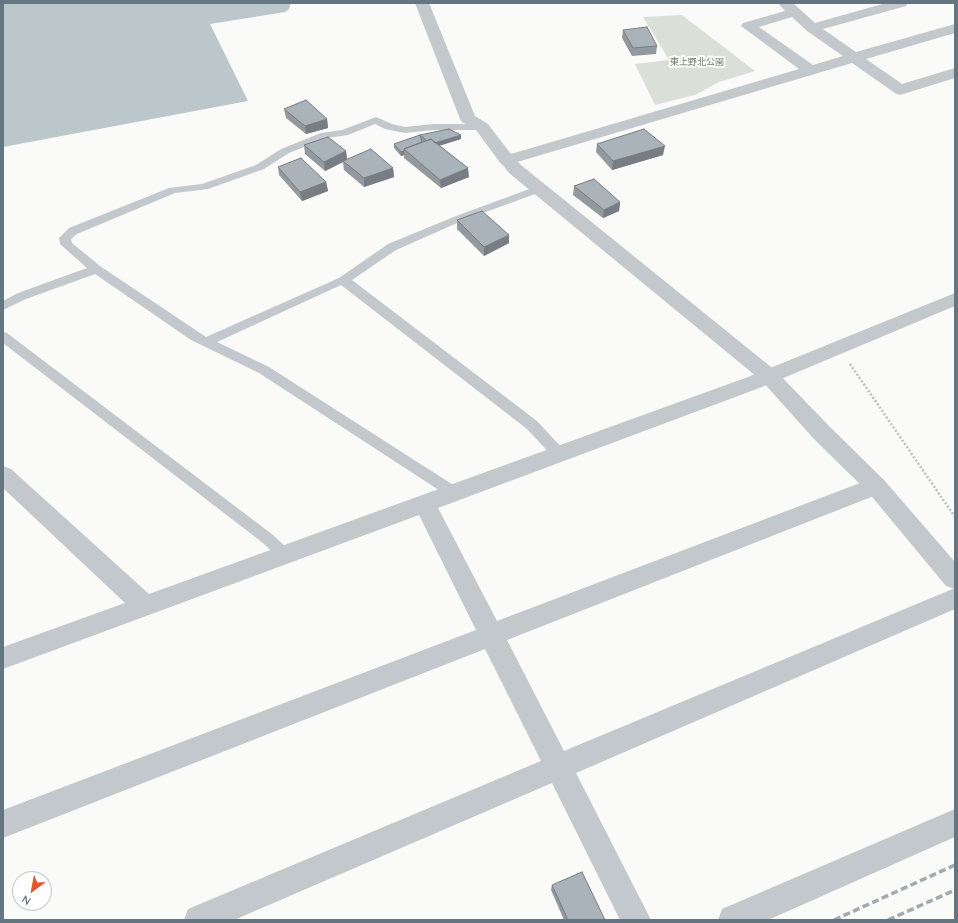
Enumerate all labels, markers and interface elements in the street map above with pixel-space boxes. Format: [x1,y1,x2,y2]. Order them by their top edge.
park label: 東上野北公園 [670,57,724,67]
north arrow [12,871,52,911]
text: N [19,892,33,908]

